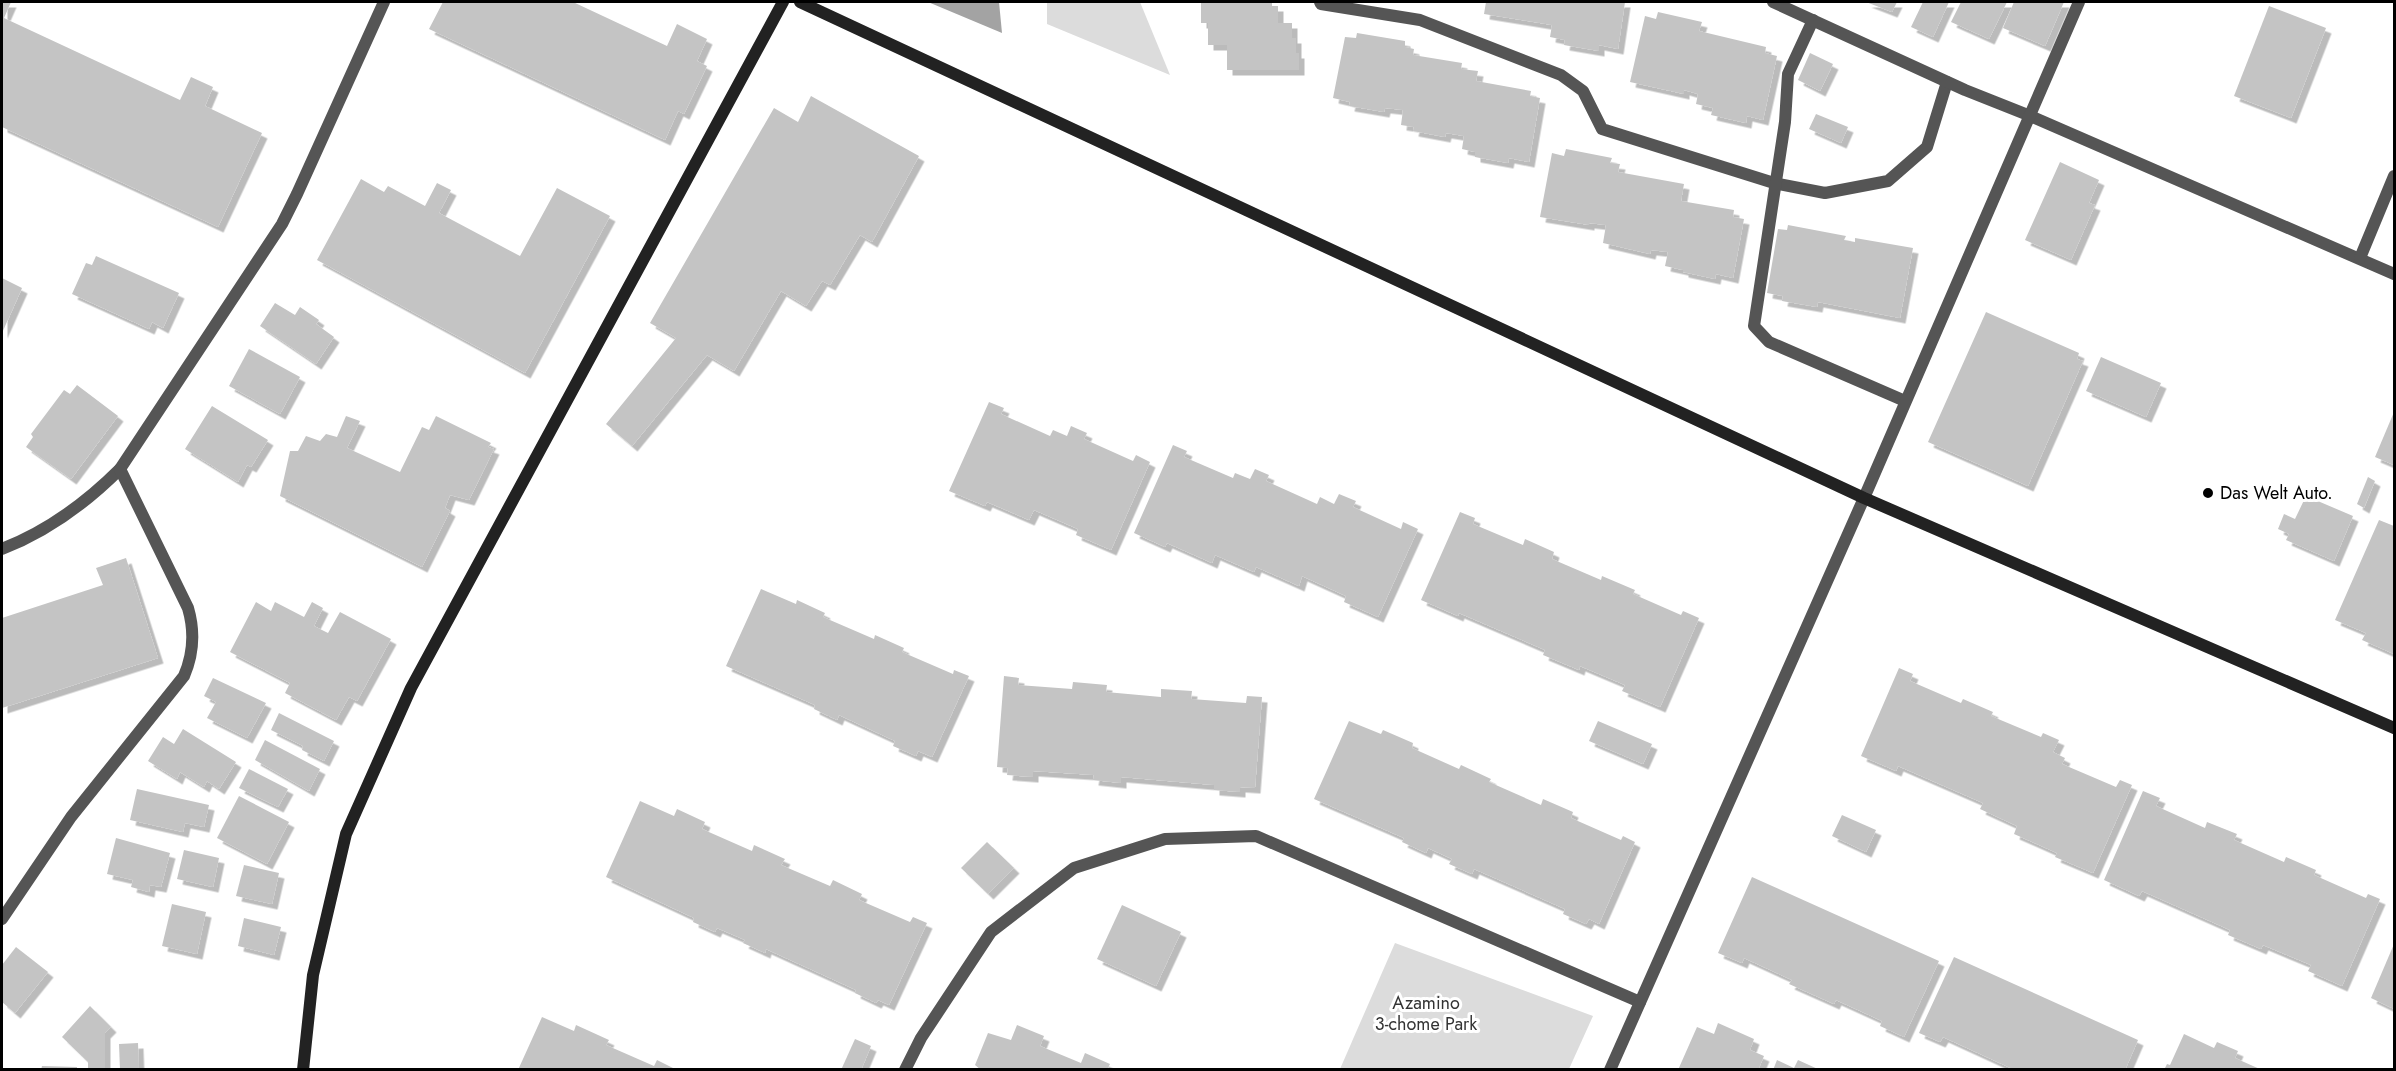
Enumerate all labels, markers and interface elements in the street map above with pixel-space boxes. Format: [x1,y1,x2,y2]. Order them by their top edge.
place label: Das Welt Auto. [2220,480,2333,506]
marker: Das Welt Auto. [2201,486,2215,500]
park label: Azamino 3-chome Park [1375,990,1477,1037]

